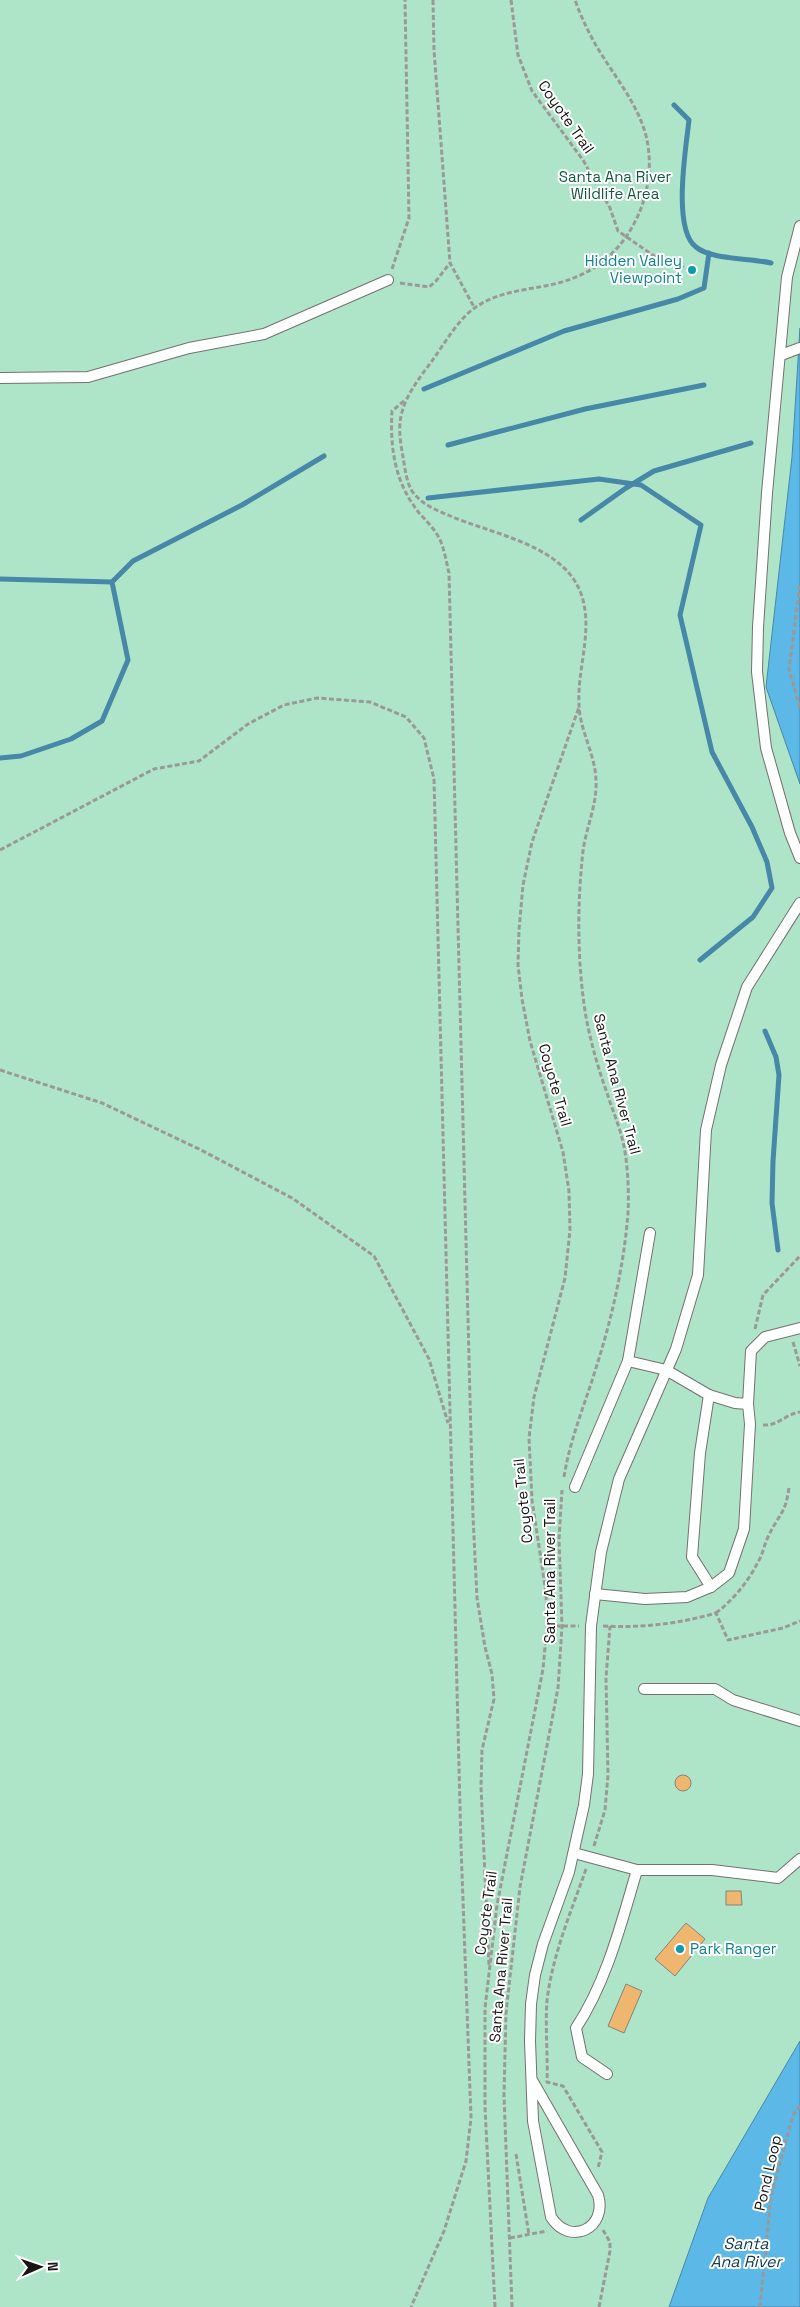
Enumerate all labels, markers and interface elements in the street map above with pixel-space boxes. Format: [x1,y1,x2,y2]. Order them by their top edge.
street label: Coyote Trail [534,76,599,157]
park label: Santa Ana River Wildlife Area [559,167,672,203]
place label: Hidden Valley Viewpoint [585,251,682,287]
marker: Hidden Valley Viewpoint [686,264,698,276]
street label: Santa Ana River Trail [590,1011,645,1156]
street label: Coyote Trail [535,1041,576,1128]
street label: Coyote Trail [509,1458,536,1544]
street label: Santa Ana River Trail [540,1498,559,1644]
street label: Coyote Trail [470,1869,501,1956]
street label: Santa Ana River Trail [485,1897,516,2043]
place label: Park Ranger [690,1939,777,1958]
marker: Park Ranger [674,1943,686,1955]
street label: Pond Loop [750,2133,785,2213]
water label: Santa Ana River [710,2233,783,2272]
north arrow [15,2242,65,2292]
text: N [44,2262,62,2272]

